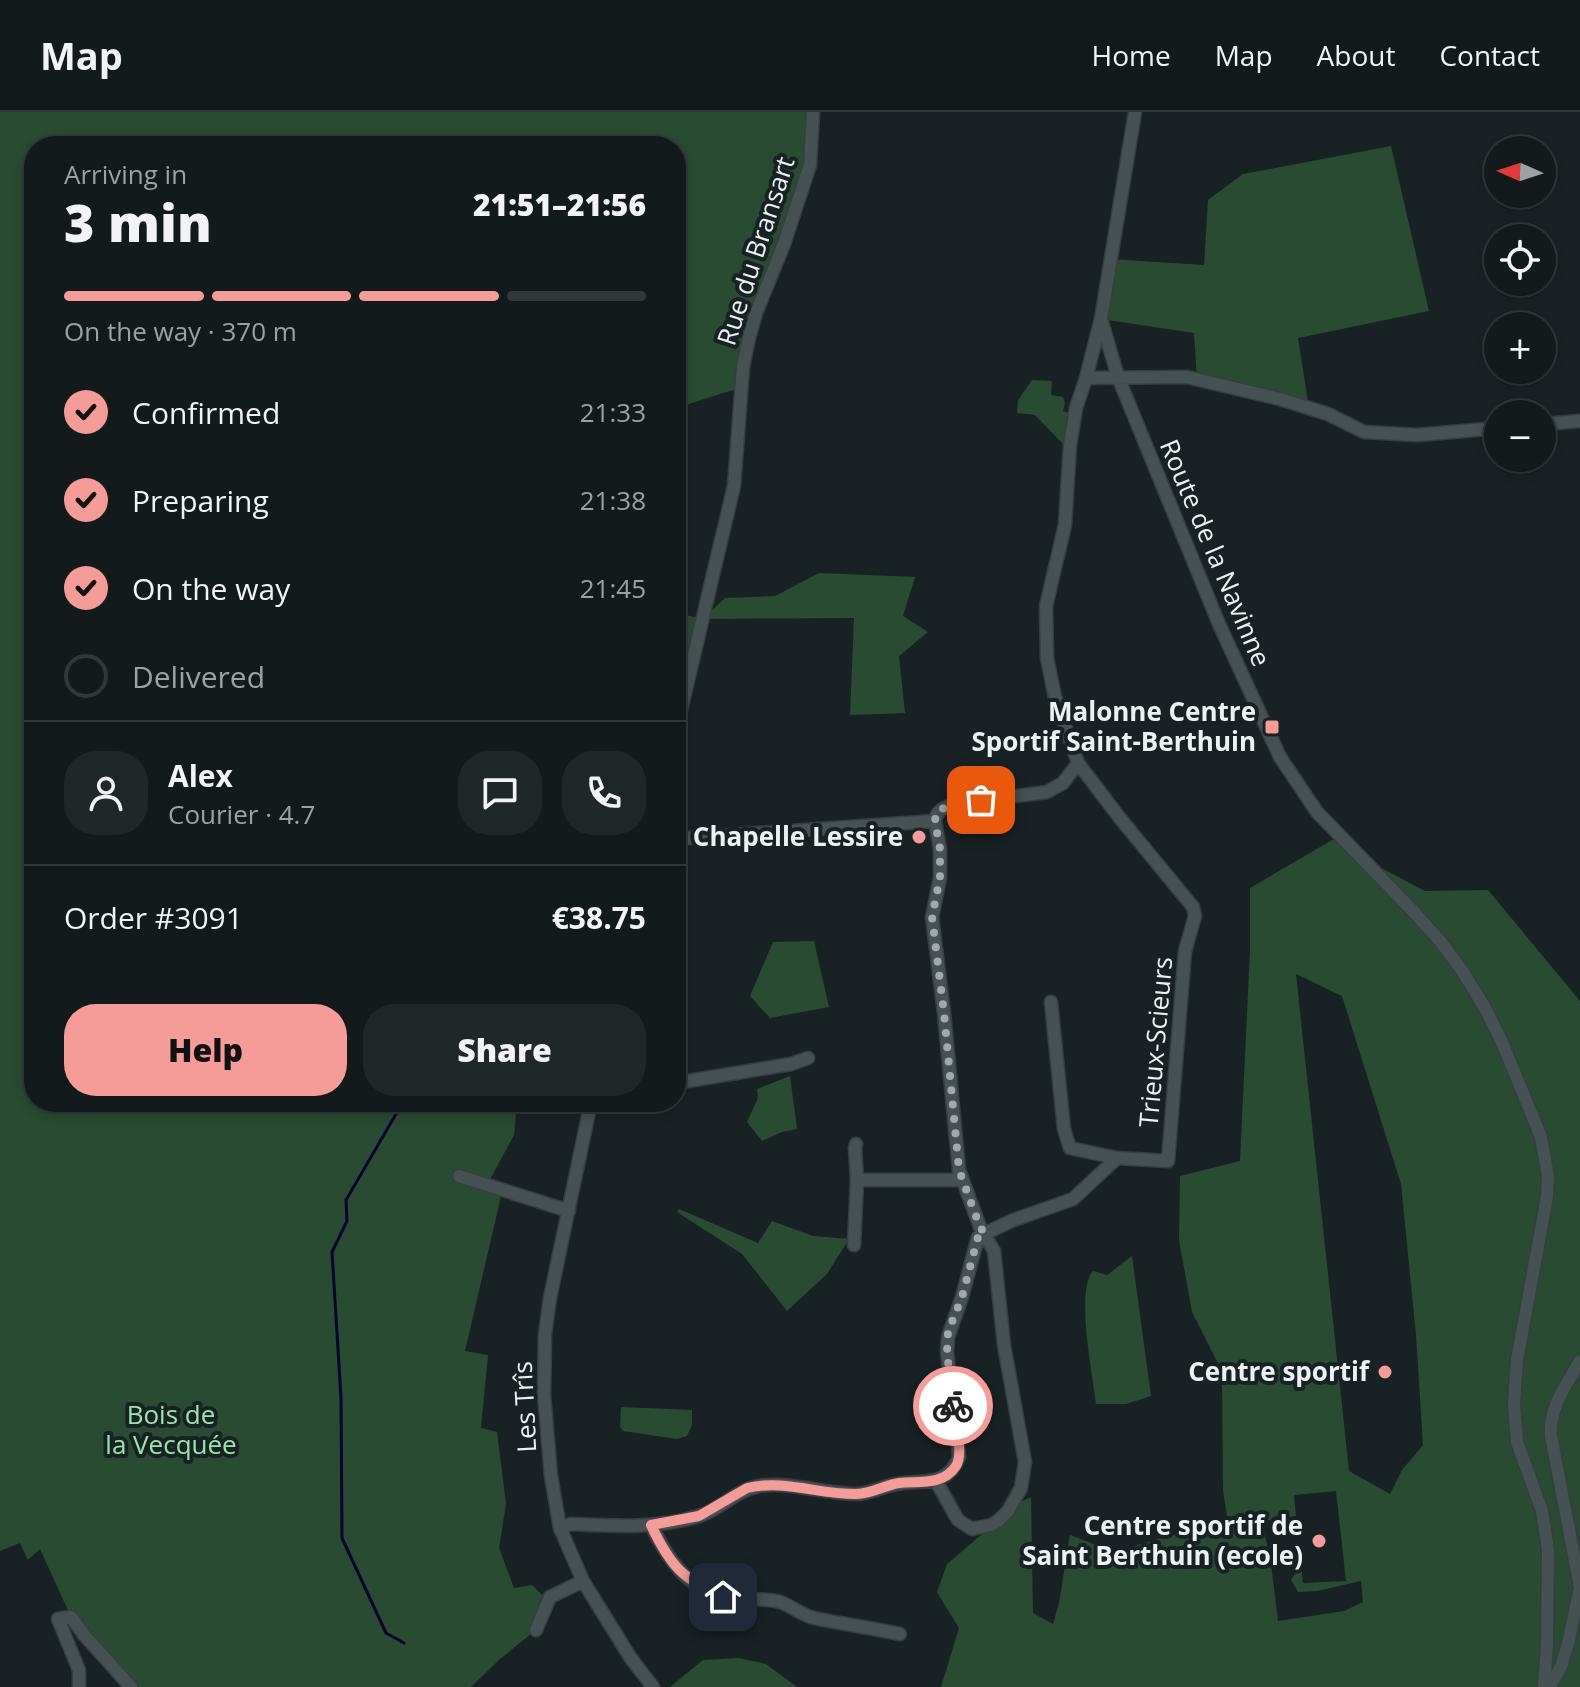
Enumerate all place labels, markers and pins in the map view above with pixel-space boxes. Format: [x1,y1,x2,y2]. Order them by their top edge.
place label: Malonne Centre Sportif Saint-Berthuin [971,693,1256,759]
marker: Malonne Centre Sportif Saint-Berthuin [1263,718,1281,736]
pin [947,766,1015,834]
place label: Chapelle Lessire [693,818,903,854]
marker: Chapelle Lessire [910,828,928,846]
place label: Centre sportif [1188,1353,1371,1389]
marker: Centre sportif [1376,1363,1394,1381]
place label: Centre sportif de Saint Berthuin (ecole) [1022,1507,1303,1573]
marker: Centre sportif de Saint Berthuin (ecole) [1310,1532,1328,1550]
pin [689,1563,757,1631]

